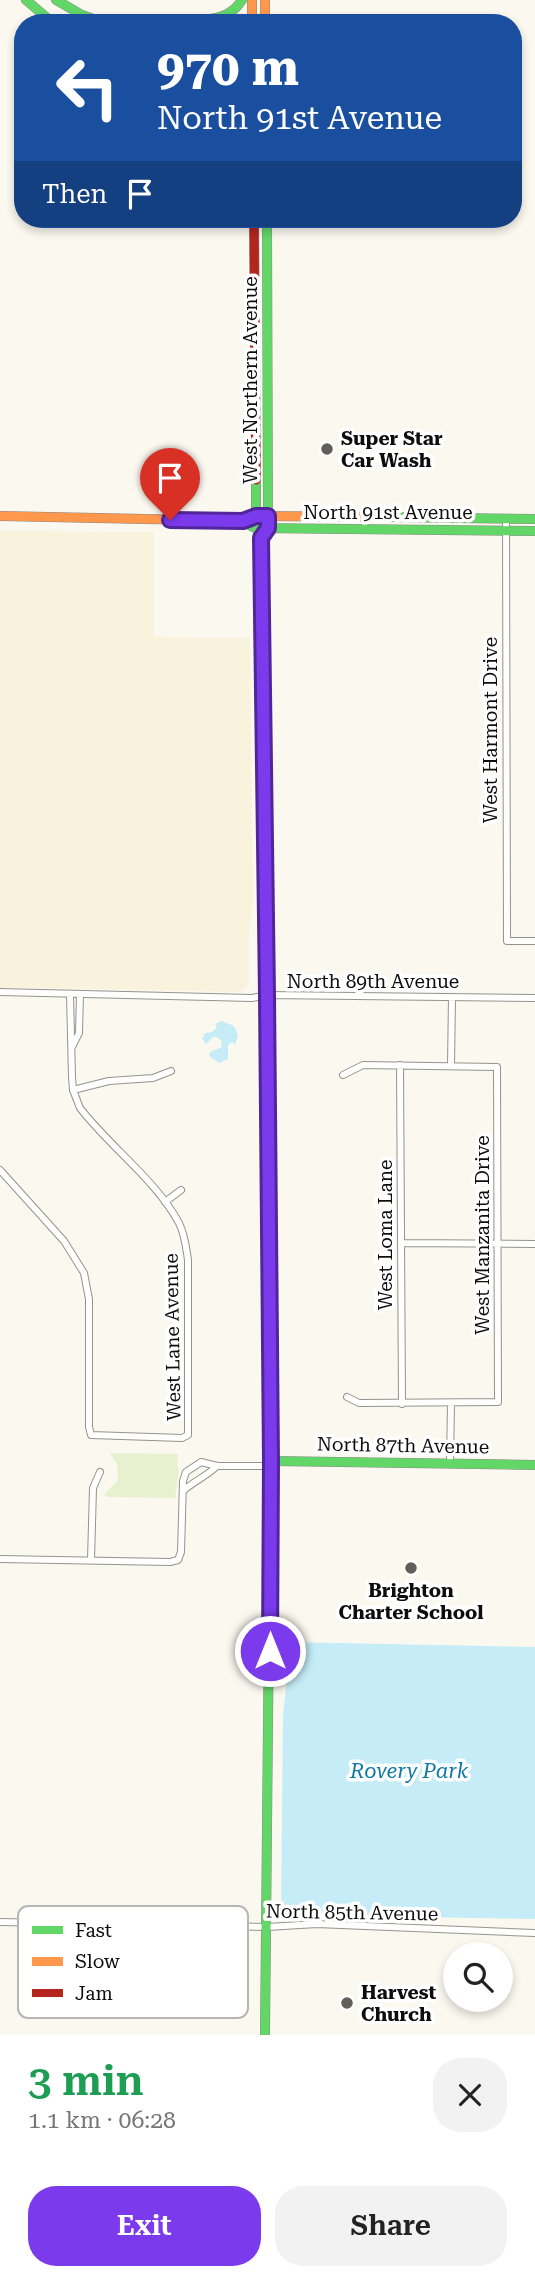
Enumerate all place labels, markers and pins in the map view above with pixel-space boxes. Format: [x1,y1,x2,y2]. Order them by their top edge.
place label: Super Star Car Wash [341,427,443,472]
marker: Super Star Car Wash [319,441,335,457]
pin [140,448,200,520]
marker: Brighton Charter School [403,1560,419,1576]
place label: Brighton Charter School [338,1579,484,1624]
place label: Harvest Church [361,1981,437,2026]
marker: Harvest Church [339,1995,355,2011]

